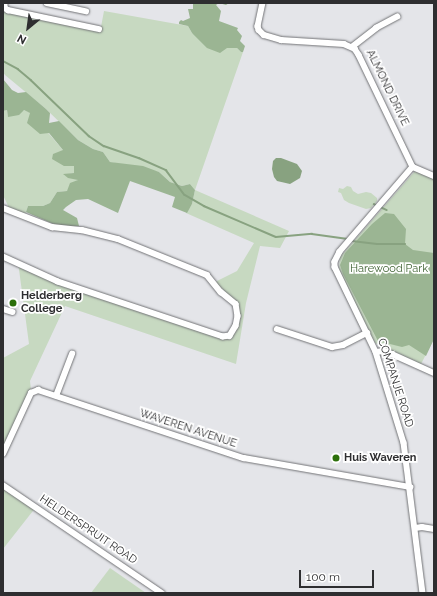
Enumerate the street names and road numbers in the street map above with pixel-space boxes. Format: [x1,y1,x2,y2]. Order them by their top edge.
street label: ALMOND DRIVE [363,48,411,128]
street label: COMPANJE ROAD [374,337,416,429]
street label: WAVEREN AVENUE [138,407,238,451]
street label: HELDERSPRUIT ROAD [37,492,139,568]

